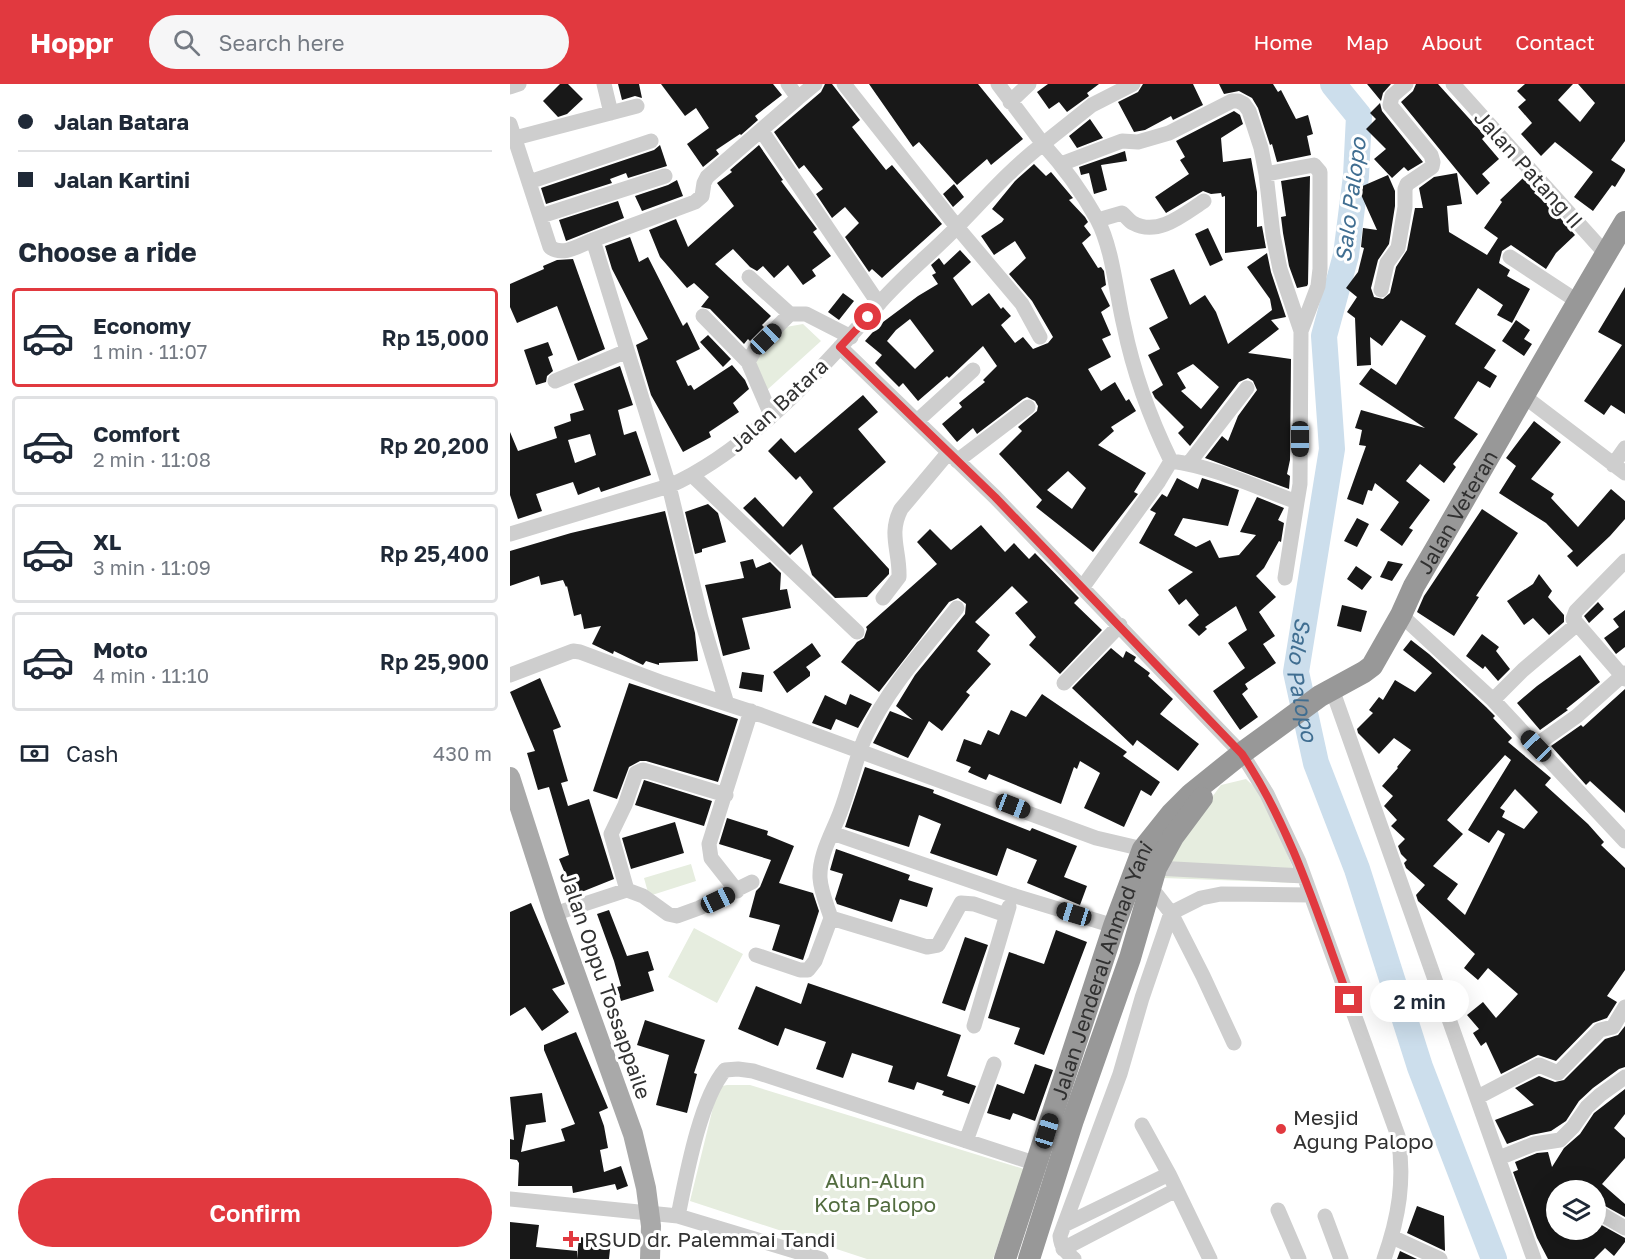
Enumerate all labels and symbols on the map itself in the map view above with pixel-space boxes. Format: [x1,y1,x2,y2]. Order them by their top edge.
street label: Jalan Patang II [1469,105,1589,233]
water label: Salo Palopo [1329,134,1371,264]
route start [854,303,881,330]
car [747,320,785,358]
street label: Jalan Batara [723,352,833,458]
car [1291,421,1309,457]
street label: Jalan Veteran [1411,445,1503,579]
water label: Salo Palopo [1282,616,1325,746]
car [1517,727,1555,765]
car [993,791,1033,821]
street label: Jalan Jenderal Ahmad Yani [1045,835,1158,1103]
street label: Jalan Oppu Tossappaile [555,868,657,1102]
car [698,884,738,916]
car [1054,900,1094,928]
callout: 2 min [1370,979,1469,1021]
route end [1335,986,1362,1013]
place label: Mesjid Agung Palopo [1293,1104,1434,1154]
car [1033,1111,1061,1151]
marker: Mesjid Agung Palopo [1274,1122,1288,1136]
park label: Alun-Alun Kota Palopo [814,1167,936,1217]
place label: RSUD dr. Palemmai Tandi [584,1226,836,1252]
marker: RSUD dr. Palemmai Tandi [562,1230,580,1248]

